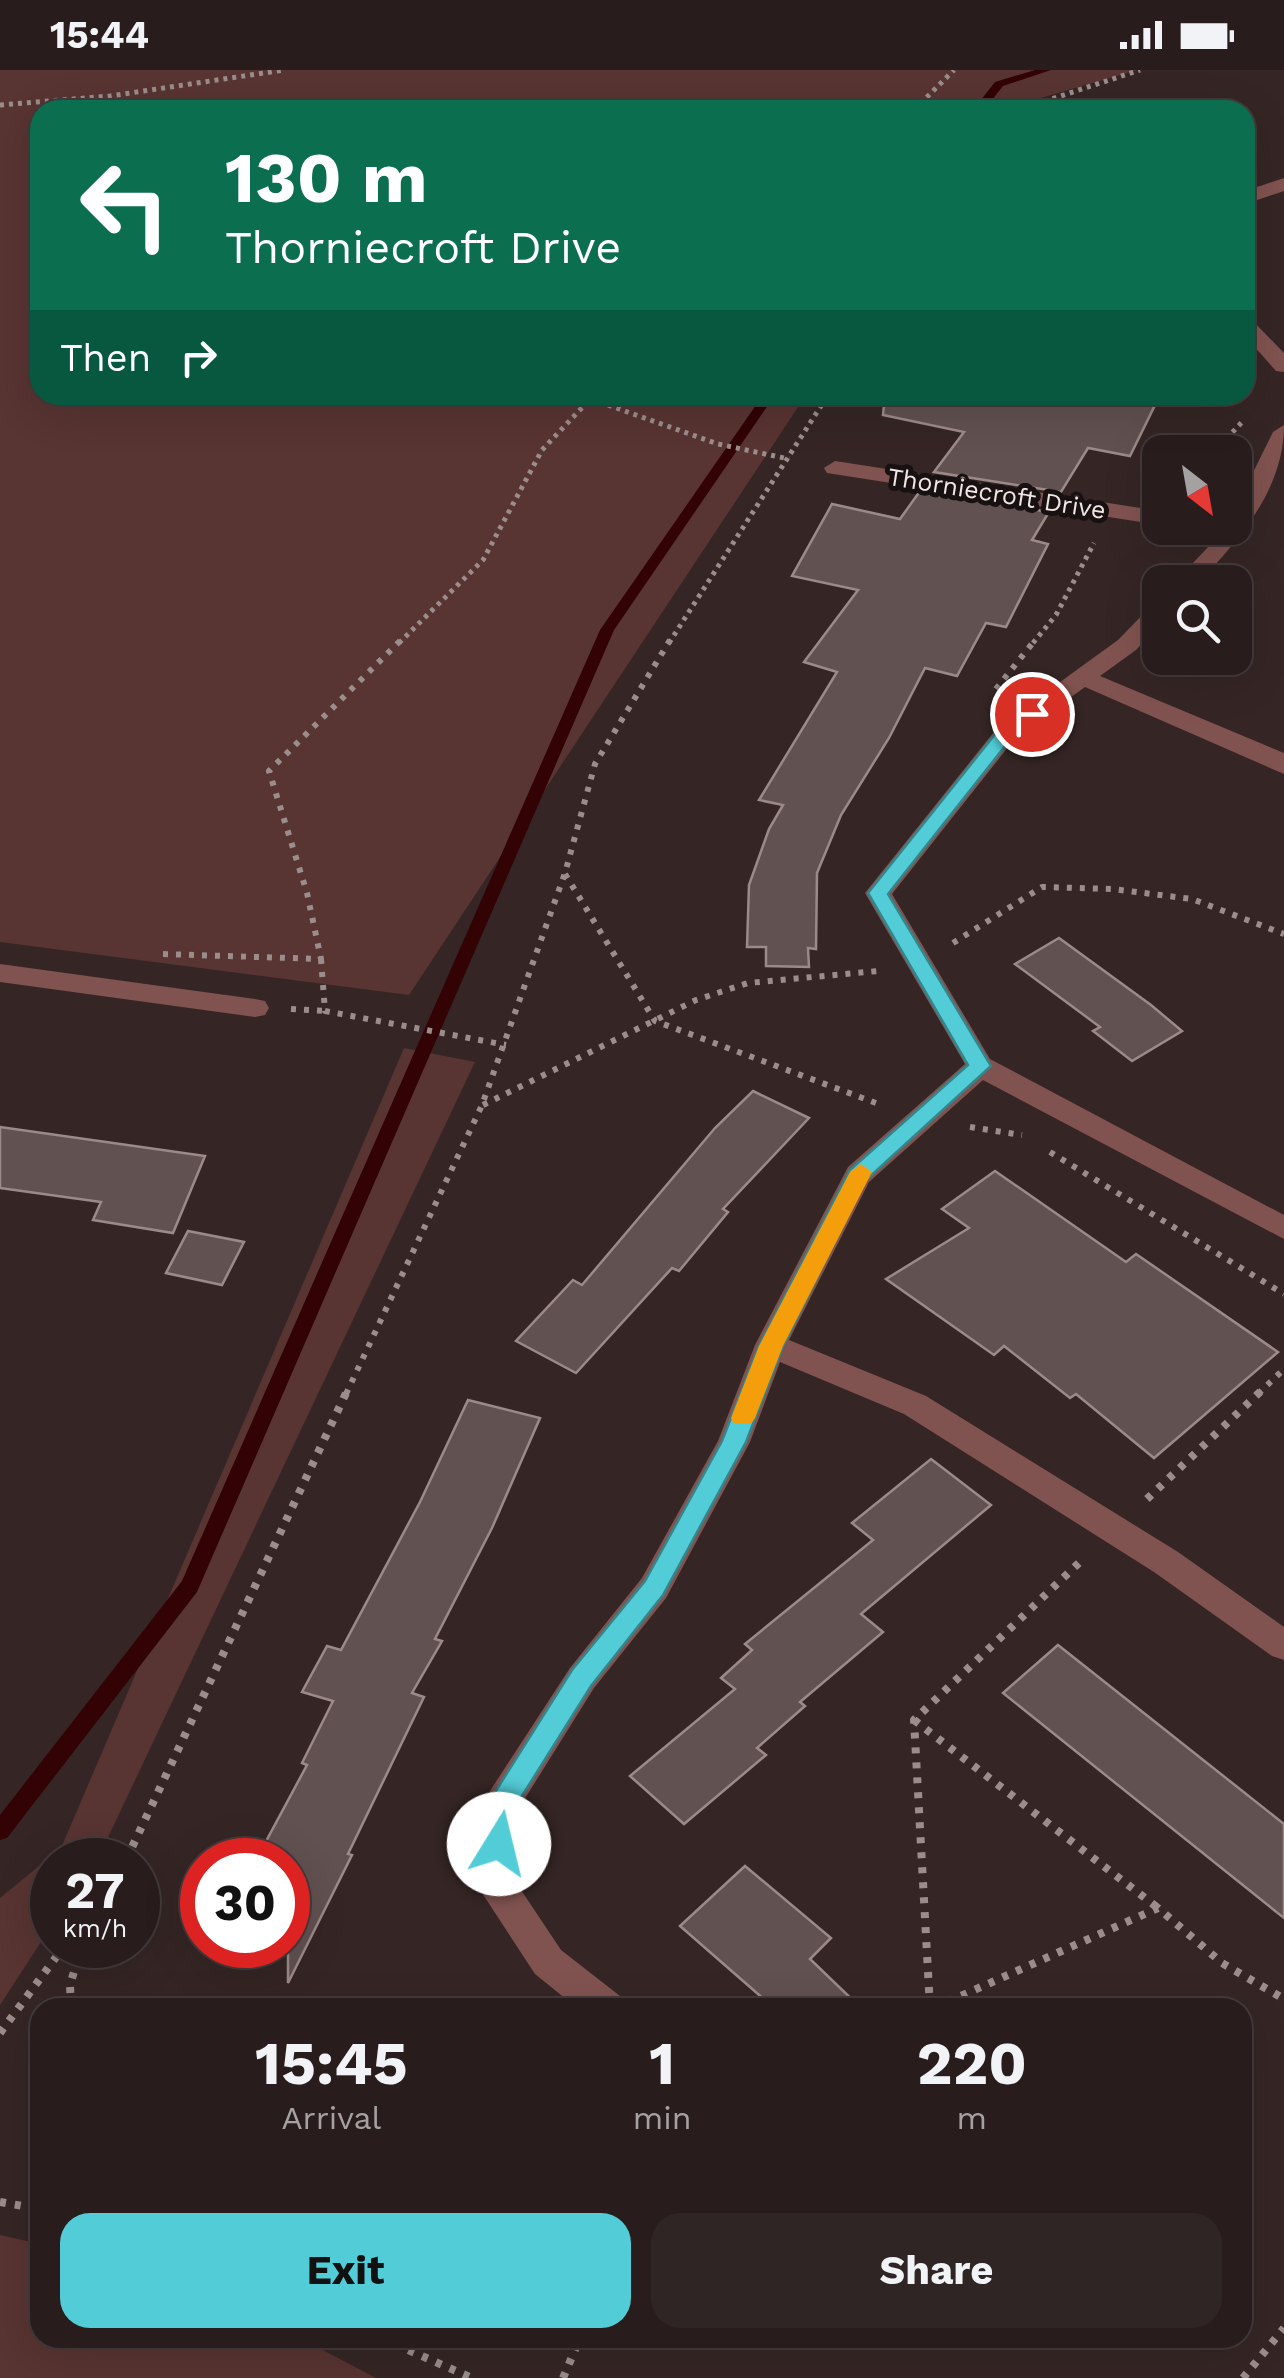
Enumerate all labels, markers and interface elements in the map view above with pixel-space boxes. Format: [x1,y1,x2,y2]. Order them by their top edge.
text: 15:44 [50,13,149,57]
text: 130 m [225,137,428,219]
icon: left [60,140,190,270]
text: Thorniecroft Drive [225,221,621,274]
icon: right [171,330,226,385]
text: Then [60,336,151,380]
north arrow [1142,435,1252,545]
map controls [1142,435,1252,675]
street label: Thorniecroft Drive [886,462,1108,525]
button: search [1142,565,1252,675]
pin [990,672,1075,757]
icon: arrive [1005,687,1060,742]
position arrow [447,1792,551,1896]
speed limit sign: 30 [180,1838,310,1968]
text: 27 [65,1861,125,1920]
text: km/h [63,1914,127,1943]
text: 15:45 [255,2028,408,2099]
text: 1 [649,2028,675,2099]
text: 220 [917,2028,1027,2099]
text: Arrival [281,2099,381,2137]
text: min [633,2099,692,2137]
text: m [957,2099,987,2137]
button: Exit [60,2213,631,2328]
button: Share [651,2213,1222,2328]

